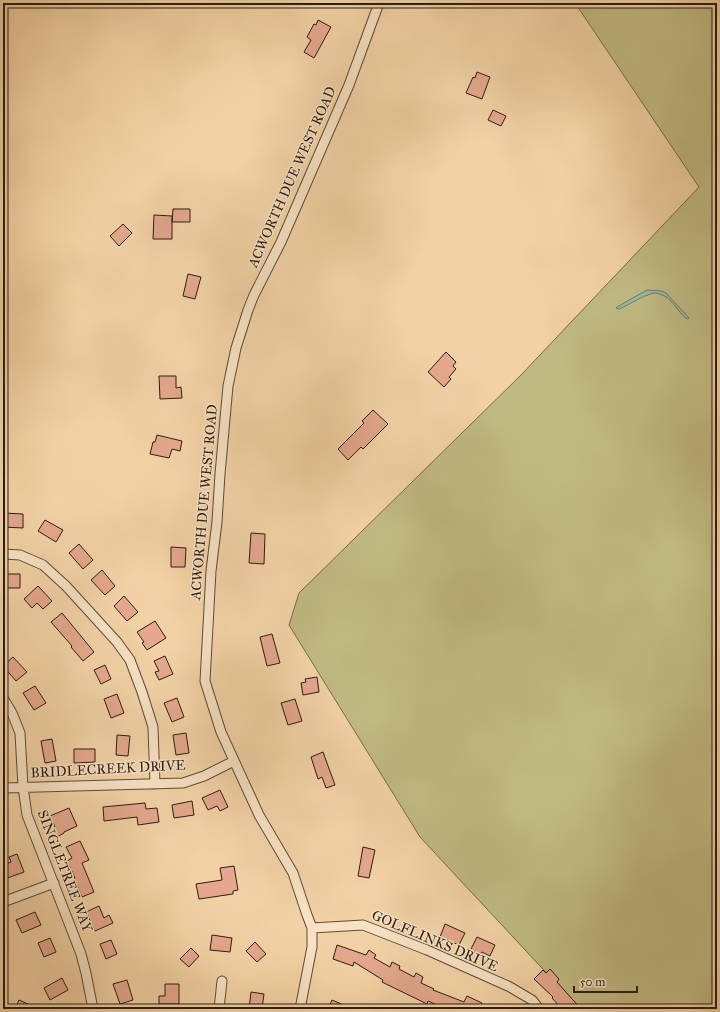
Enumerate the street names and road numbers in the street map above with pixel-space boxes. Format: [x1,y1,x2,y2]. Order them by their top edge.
street label: ACWORTH DUE WEST ROAD [244,84,340,271]
street label: ACWORTH DUE WEST ROAD [187,404,221,601]
street label: BRIDLECREEK DRIVE [30,756,186,782]
street label: SINGLETREE WAY [34,807,97,936]
street label: GOLFLINKS DRIVE [369,907,501,975]

